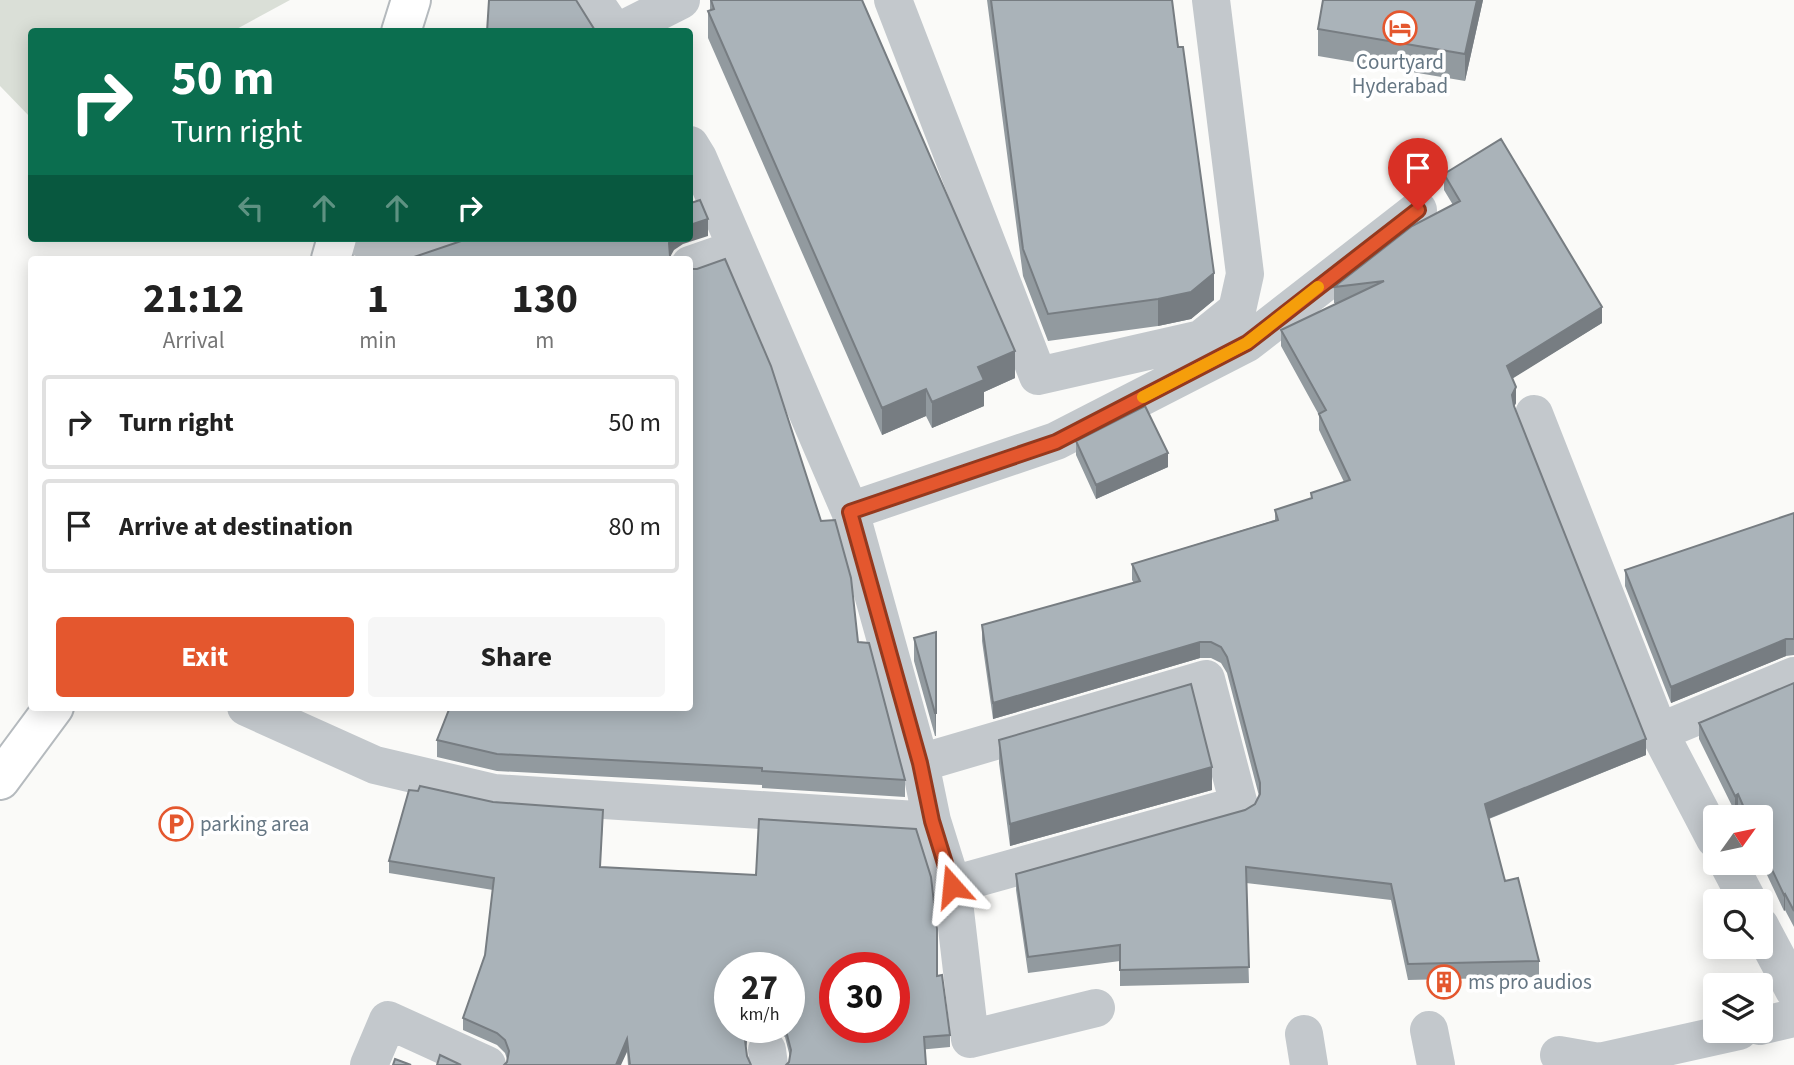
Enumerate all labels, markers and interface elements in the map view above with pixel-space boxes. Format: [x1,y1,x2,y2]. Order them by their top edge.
hotel icon: Courtyard Hyderabad [1381,9,1419,47]
text: 50 m [171,44,275,114]
place label: Courtyard Hyderabad [1352,47,1448,101]
icon: right [56,56,147,147]
text: Turn right [171,109,302,155]
pin [1388,138,1448,210]
icon: arrive [1399,149,1437,187]
icon: left [232,189,270,227]
icon: ahead [305,189,343,227]
icon: ahead [378,189,416,227]
icon: right [451,189,489,227]
text: 21:12 [143,269,244,329]
text: 1 [367,269,389,329]
text: 130 [511,269,578,329]
text: Arrival [163,324,225,357]
text: min [359,324,397,357]
text: m [535,324,554,357]
icon: right [60,403,98,441]
text: Turn right [119,404,234,441]
text: 50 m [608,404,661,441]
icon: arrive [60,507,98,545]
text: Arrive at destination [119,508,353,545]
text: 80 m [608,508,661,545]
button: Exit [56,617,354,697]
button: Share [368,617,665,697]
parking icon: parking area [157,805,195,843]
north arrow [1703,805,1773,875]
map controls [1703,805,1773,1043]
place label: parking area [200,809,309,839]
position arrow [915,849,989,923]
button: search [1703,889,1773,959]
speed limit sign: 30 [819,952,910,1043]
text: 27 [741,963,778,1013]
building icon: ms pro audios [1425,963,1463,1001]
place label: ms pro audios [1468,967,1592,997]
button: layers [1703,973,1773,1043]
text: km/h [740,1002,779,1027]

